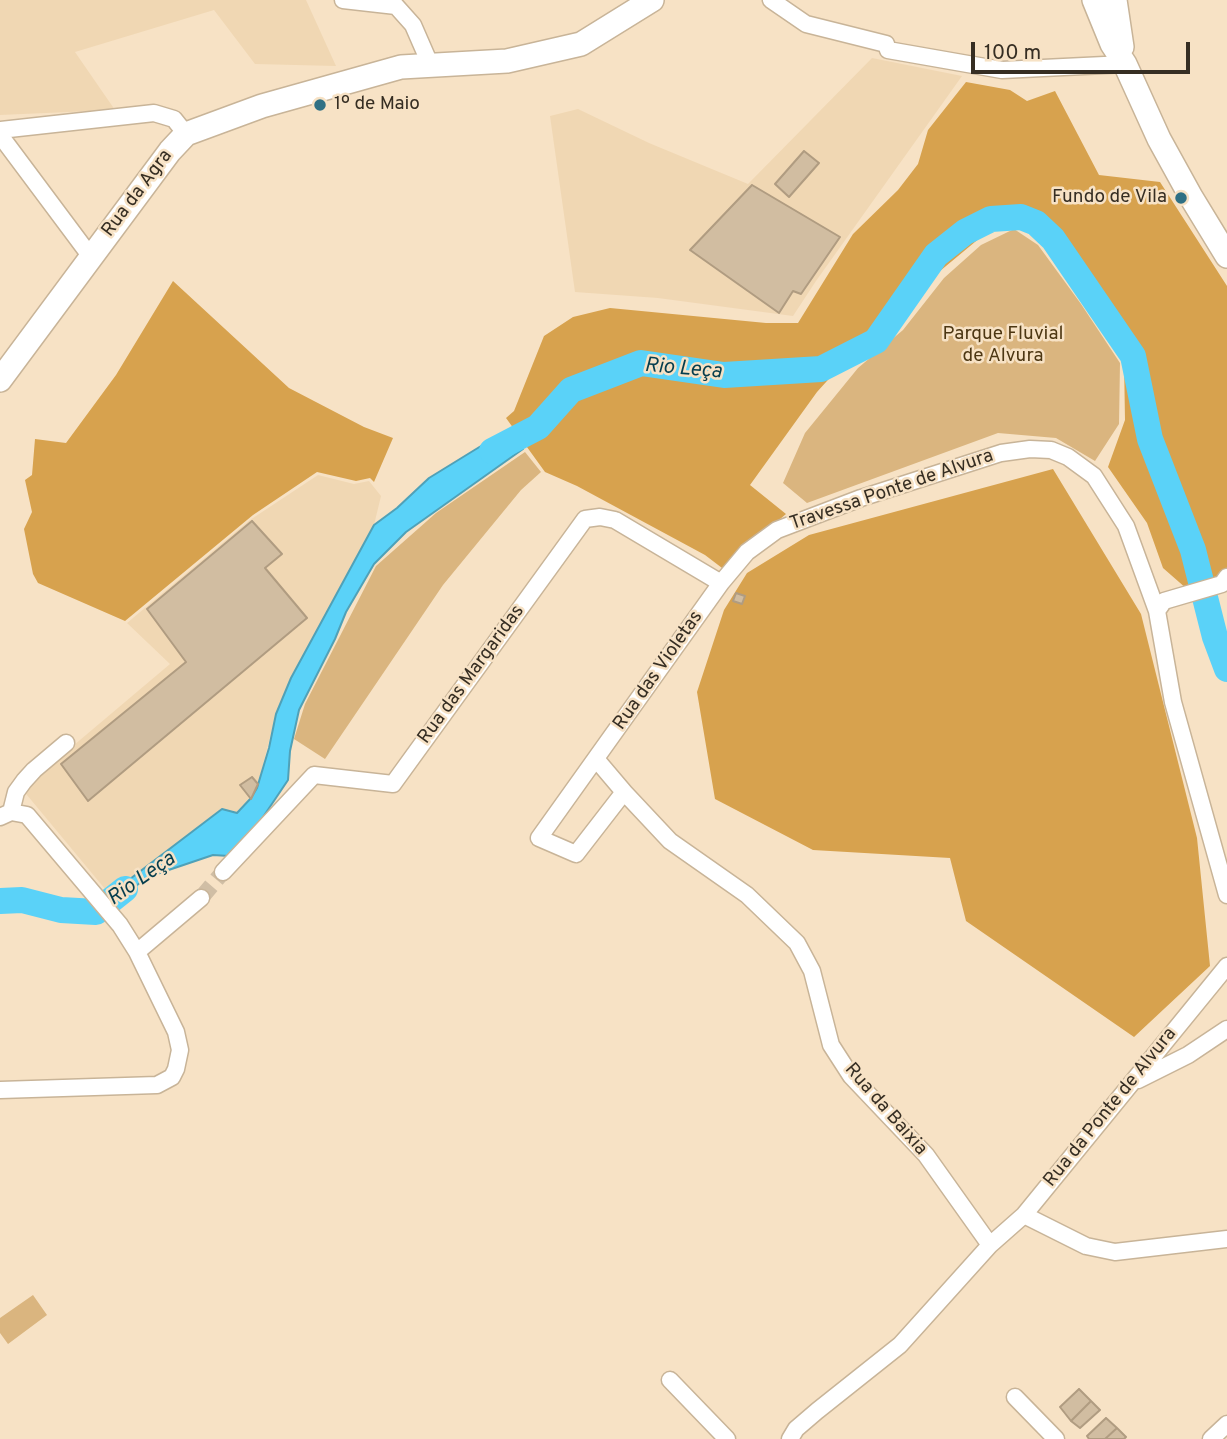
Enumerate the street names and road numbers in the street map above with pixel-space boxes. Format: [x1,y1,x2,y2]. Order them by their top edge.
street label: Rua da Agra [98,146,178,242]
street label: Travessa Ponte de Alvura [787,445,997,537]
street label: Rua das Margaridas [414,601,530,749]
street label: Rua das Violetas [609,607,709,735]
street label: Rua da Ponte de Alvura [1040,1024,1182,1192]
street label: Rua da Baixia [839,1059,931,1161]

